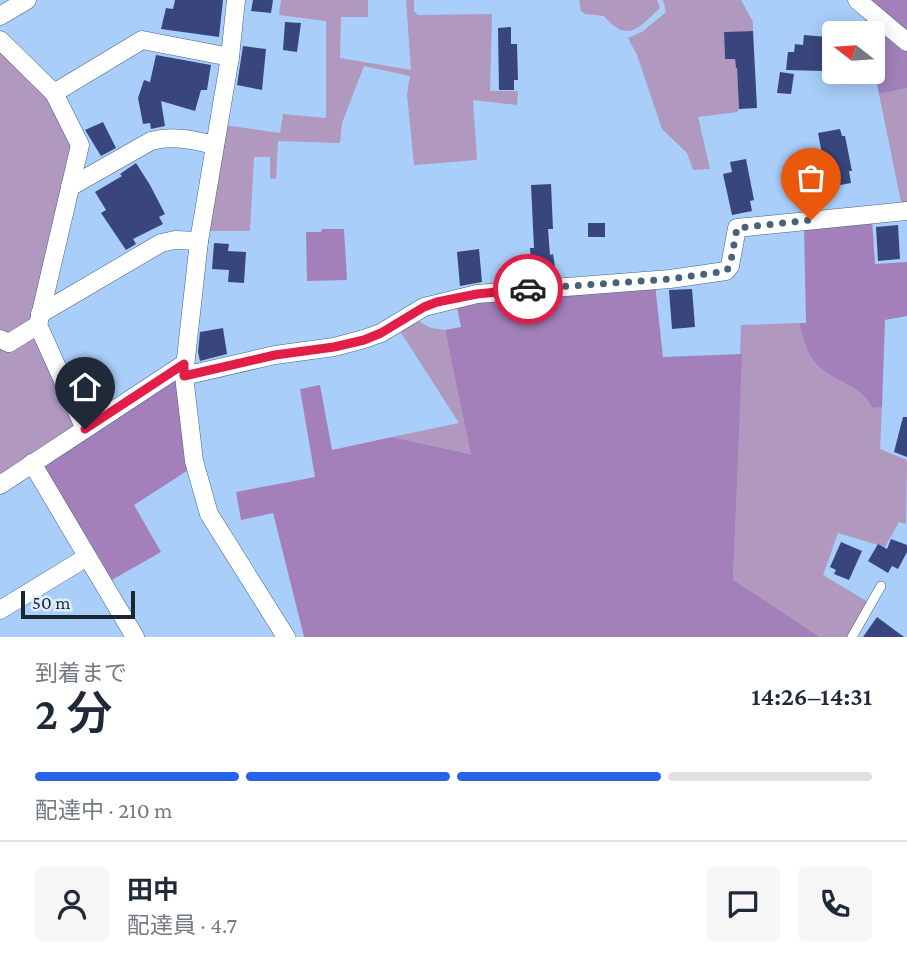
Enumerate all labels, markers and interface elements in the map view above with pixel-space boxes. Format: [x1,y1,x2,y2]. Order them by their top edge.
north arrow [822,21,886,84]
map controls [822,21,885,84]
pin [781,148,841,220]
icon: bag [792,159,830,197]
courier [493,254,563,324]
icon: car [509,270,547,308]
pin [55,357,115,429]
icon: home [66,368,104,406]
scale bar [21,588,135,620]
text: 50 m [32,592,71,613]
text: 到着まで [35,660,127,686]
text: 14:26–14:31 [751,682,872,711]
text: 2 分 [35,688,113,739]
text: 配達中 · 210 m [35,797,173,823]
button: person [35,867,109,941]
button: chat [706,867,780,941]
button: phone [798,867,872,941]
text: 田中 [127,876,179,905]
text: 配達員 · 4.7 [127,912,237,938]

